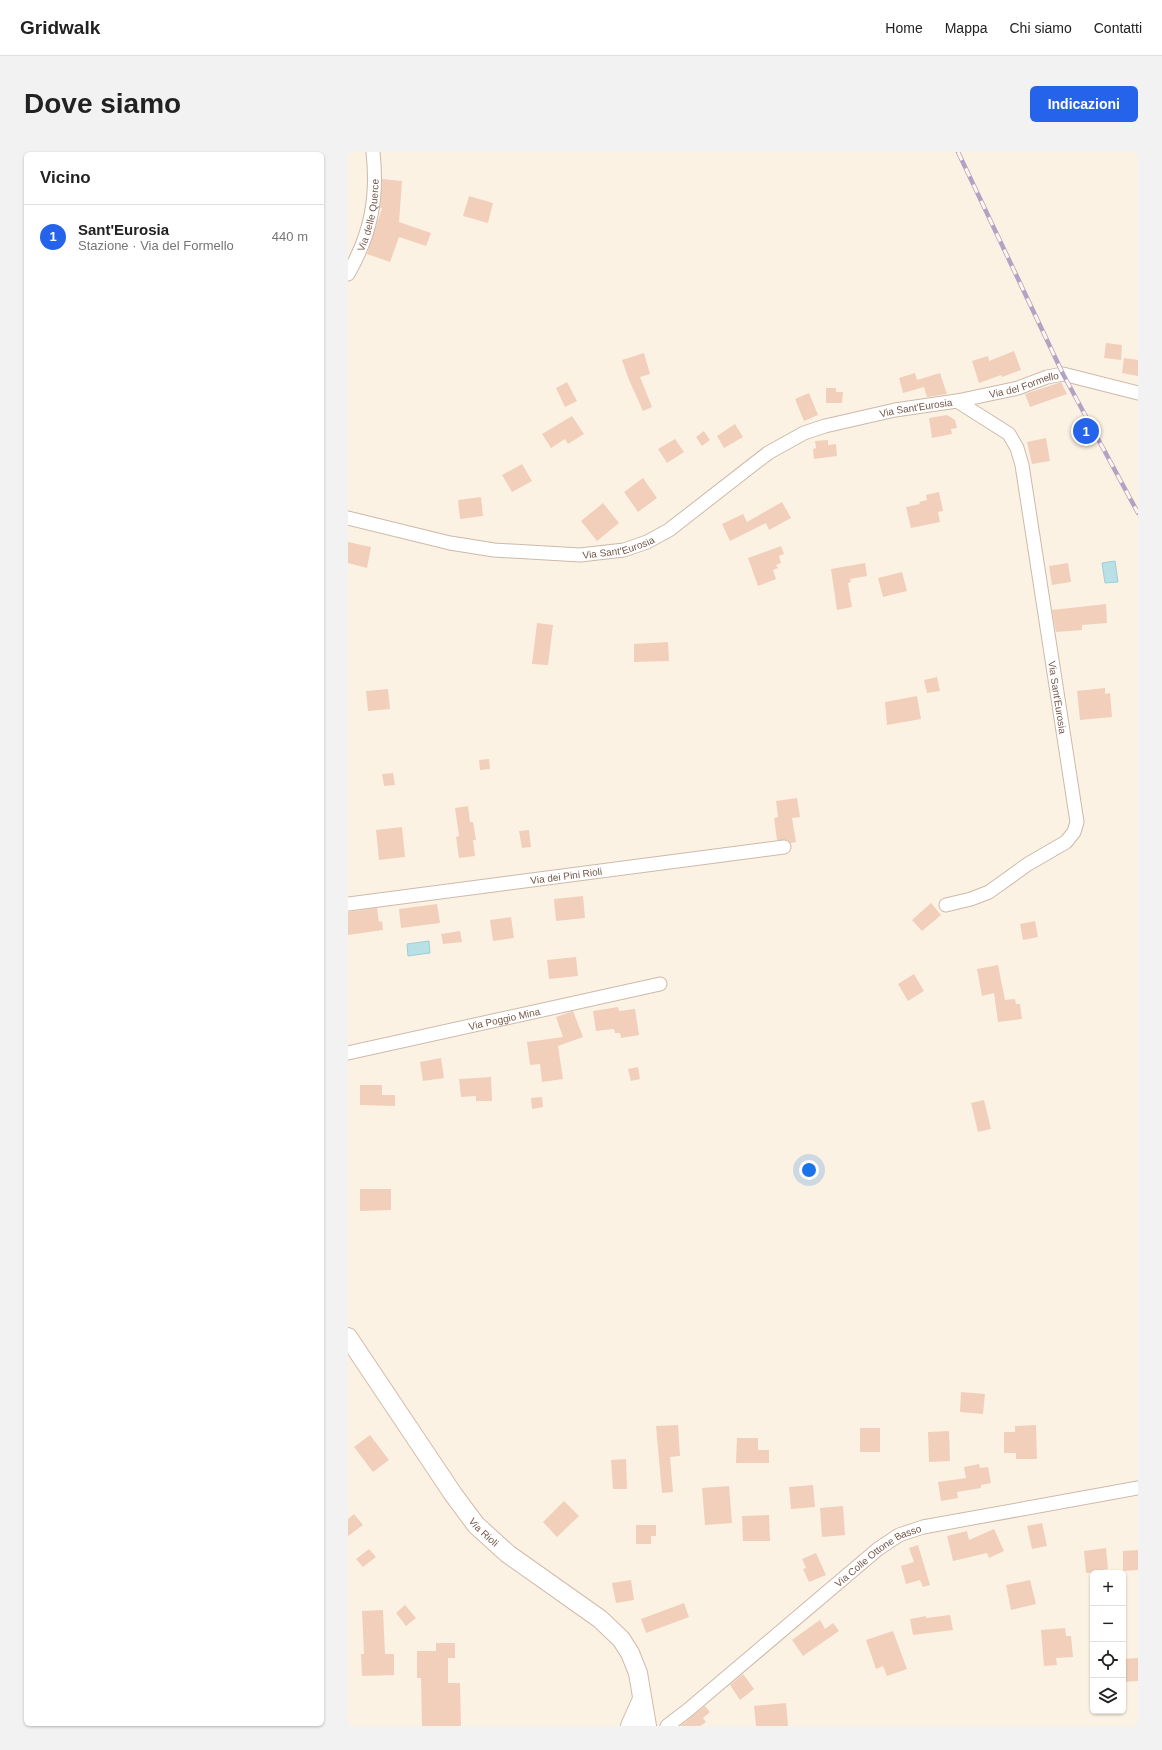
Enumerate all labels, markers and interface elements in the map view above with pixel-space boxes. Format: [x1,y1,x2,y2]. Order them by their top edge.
text: Gridwalk [20,17,100,38]
text: Home [885,20,923,36]
text: Mappa [945,20,988,36]
text: Chi siamo [1010,20,1072,36]
text: Contatti [1094,20,1142,36]
button: Indicazioni [1030,86,1138,122]
text: Dove siamo [24,88,181,119]
text: Vicino [40,168,91,187]
street label: Via delle Querce [355,178,380,253]
text: Sant'Eurosia [78,221,169,238]
text: 1 [49,229,57,244]
text: 440 m [272,229,308,244]
text: Stazione · Via del Formello [78,238,234,253]
street label: Via del Formello [988,369,1060,400]
street label: Via Sant'Eurosia [878,396,953,419]
pin: 1 [1073,416,1099,446]
street label: Via Sant'Eurosia [582,533,657,560]
street label: Via Sant'Eurosia [1047,660,1069,735]
street label: Via dei Pini Rioli [530,865,603,886]
street label: Via Poggio Mina [468,1005,541,1032]
your location [799,1160,819,1180]
street label: Via Rioli [467,1515,501,1548]
street label: Via Colle Ottone Basso [832,1522,923,1589]
map controls [1090,1570,1126,1714]
button: + [1090,1570,1126,1606]
button: − [1090,1606,1126,1642]
button: locate [1090,1642,1126,1678]
button: layers [1090,1678,1126,1714]

